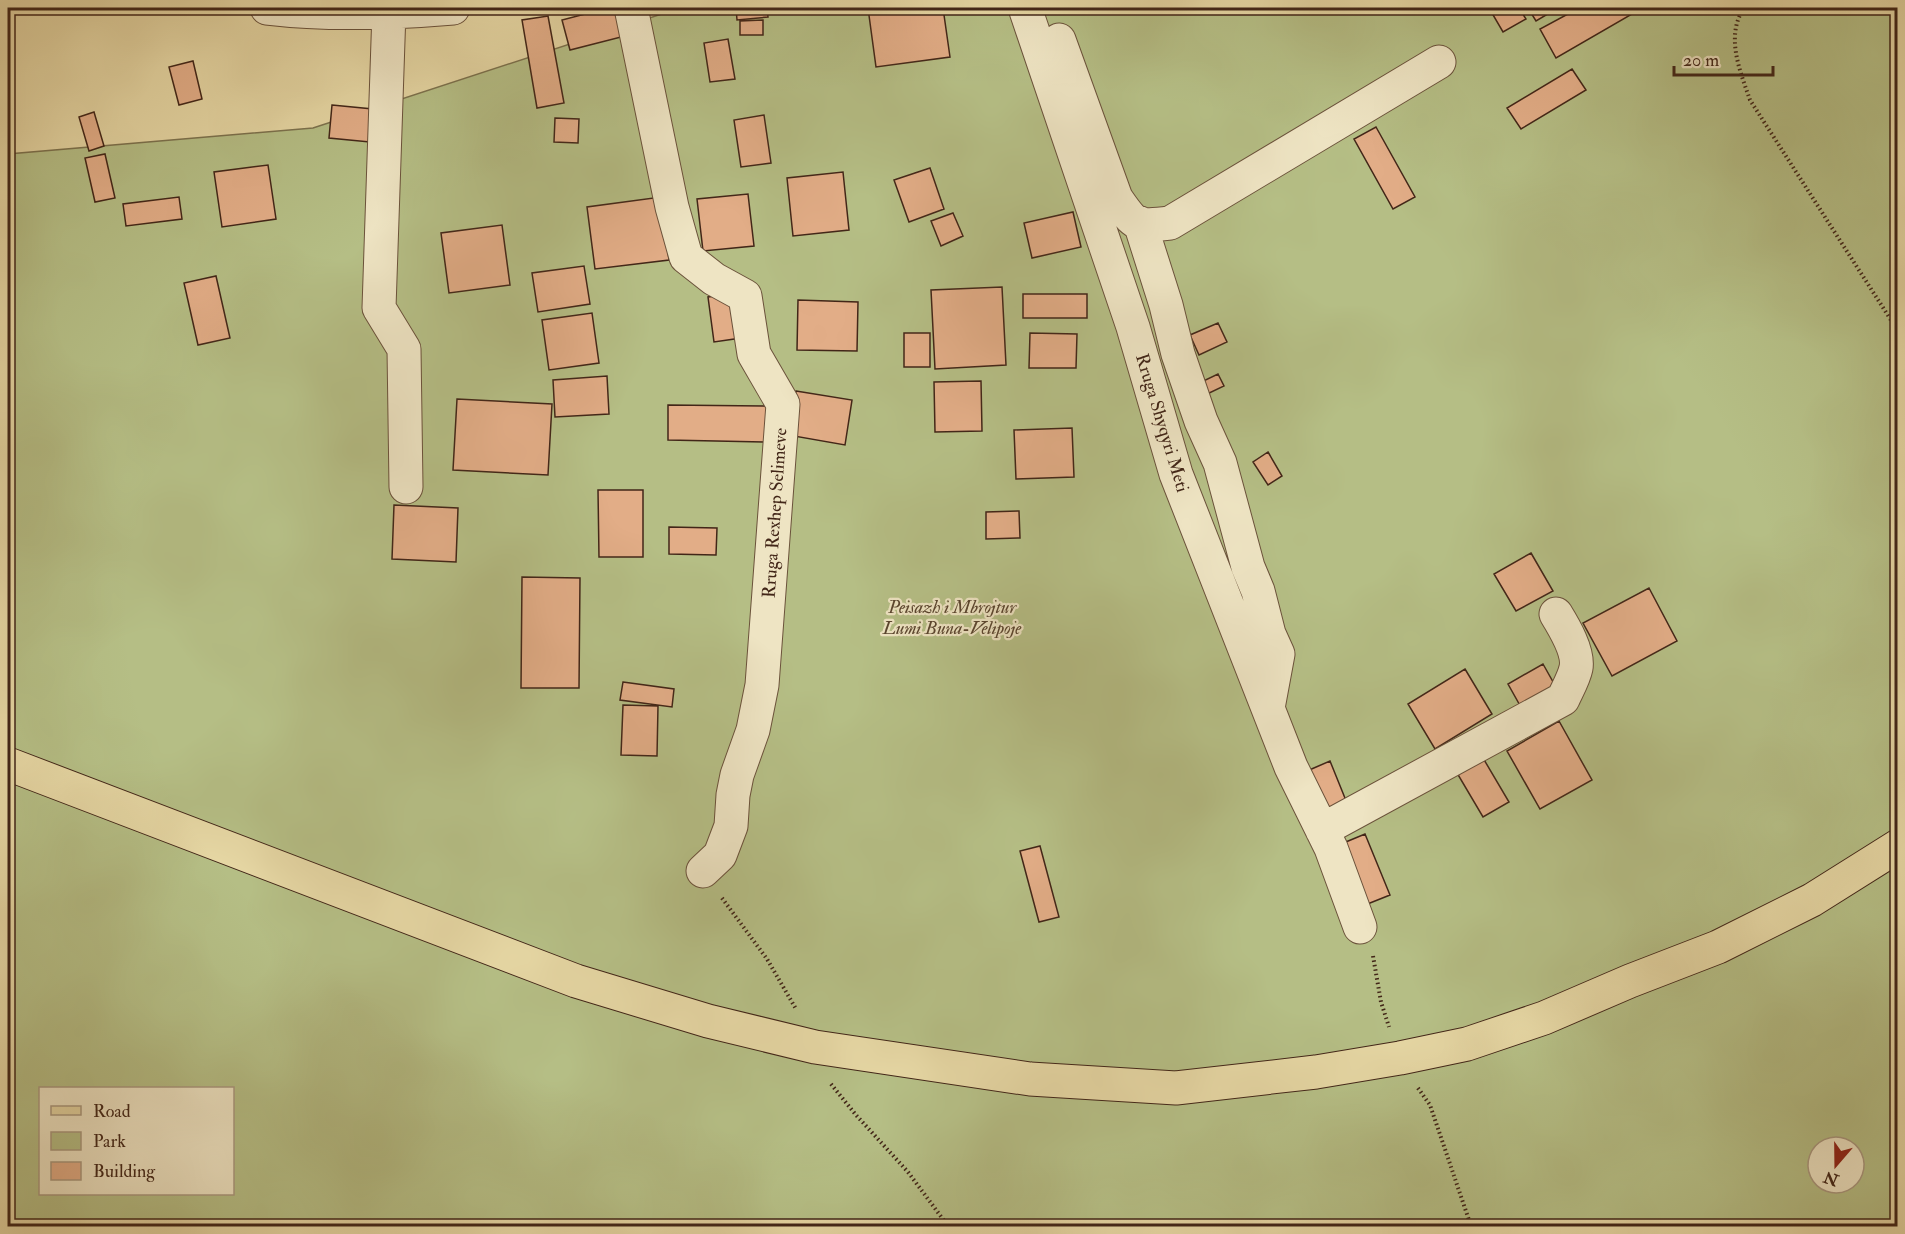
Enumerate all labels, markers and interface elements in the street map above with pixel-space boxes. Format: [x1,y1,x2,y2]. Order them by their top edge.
scale bar [1674,39,1773,77]
text: 20 m [1683,49,1719,72]
street label: Rruga Shyqyri Meti [1130,351,1194,495]
street label: Rruga Rexhep Selimeve [758,427,792,599]
park label: Peisazh i Mbrojtur Lumi Buna-Velipoje [882,596,1022,640]
legend [39,1087,234,1195]
text: Road [93,1100,131,1123]
text: Park [93,1130,126,1153]
north arrow [1806,1135,1866,1195]
text: Building [93,1160,156,1183]
text: N [1820,1166,1842,1190]

